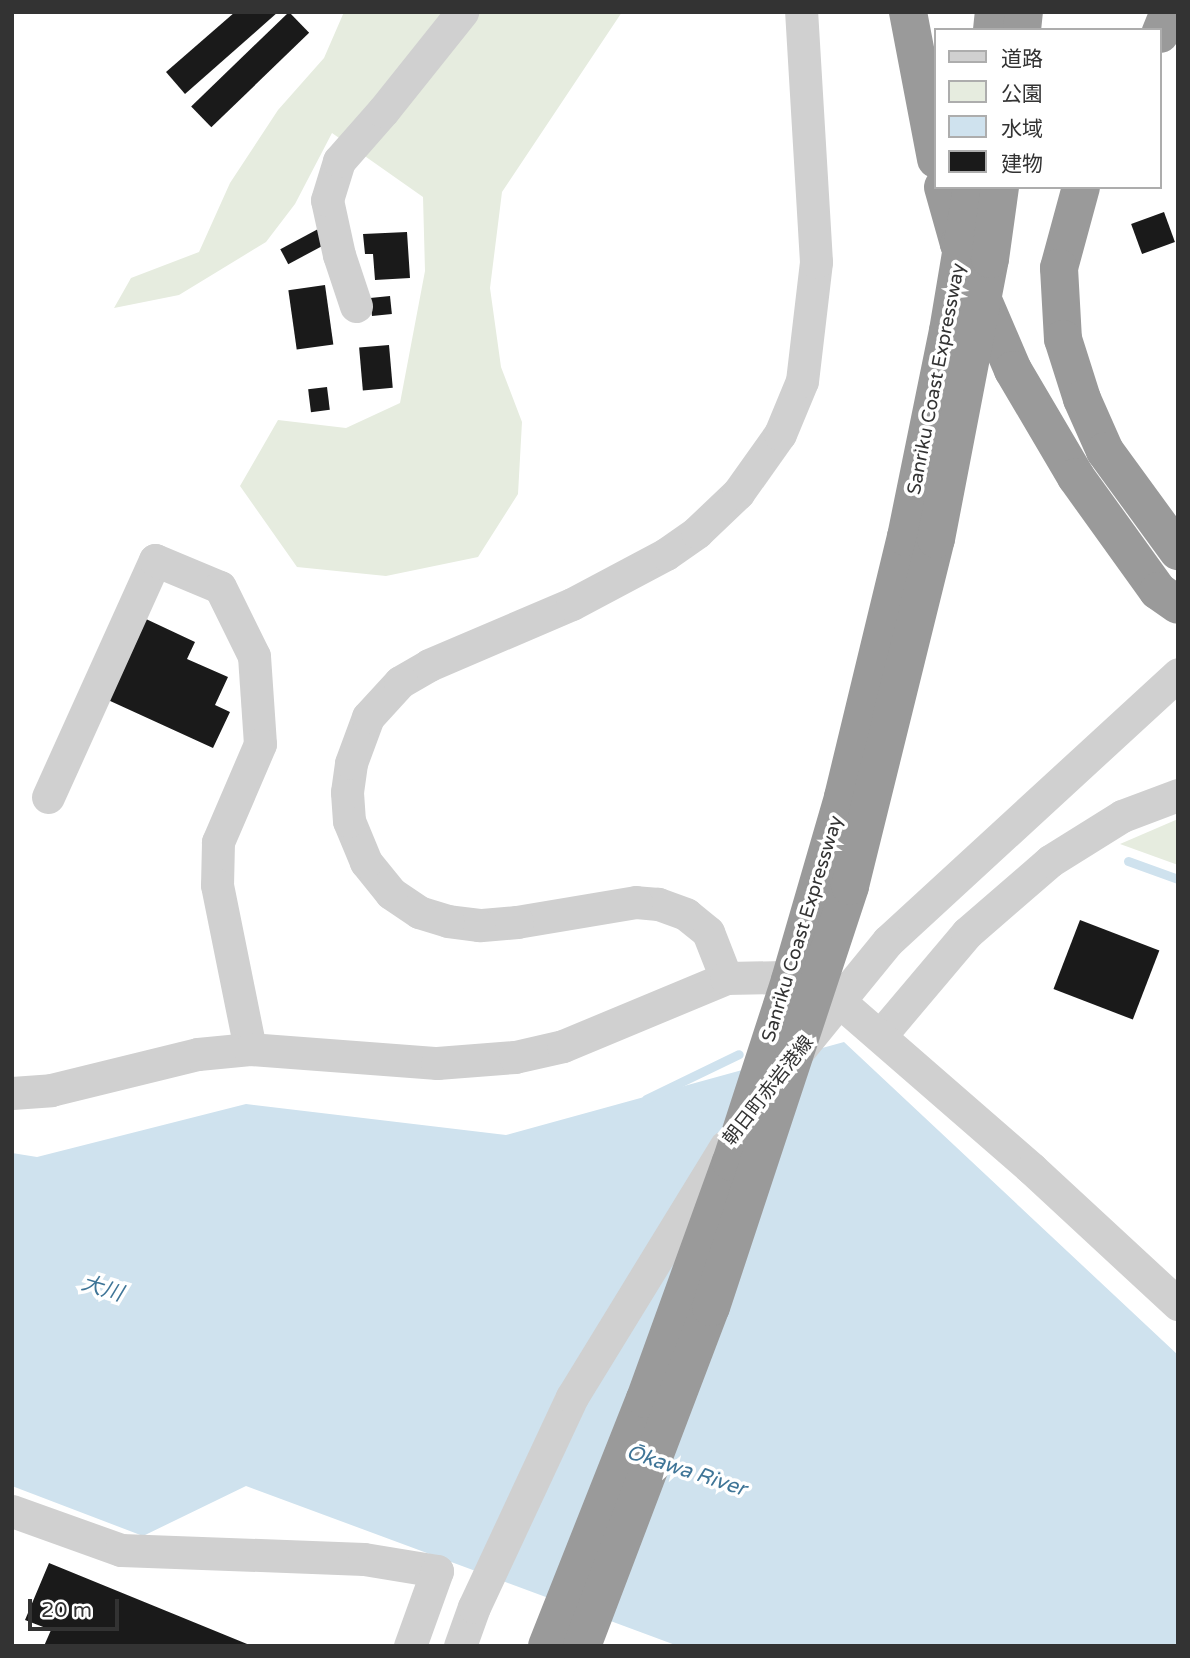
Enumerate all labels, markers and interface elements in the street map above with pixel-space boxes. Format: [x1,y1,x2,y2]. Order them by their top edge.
legend [934,28,1162,189]
text: 道路 [1001,47,1043,72]
text: 公園 [1001,82,1043,107]
text: 水域 [1001,117,1043,142]
text: 建物 [1001,152,1043,177]
street label: Sanriku Coast Expressway [903,261,971,497]
street label: Sanriku Coast Expressway [758,813,848,1045]
street label: 朝日町赤岩港線 [719,1032,819,1150]
water label: 大川 [78,1271,126,1307]
water label: Ōkawa River [623,1440,749,1502]
scale bar [32,1584,122,1628]
text: 20 m [41,1598,92,1623]

